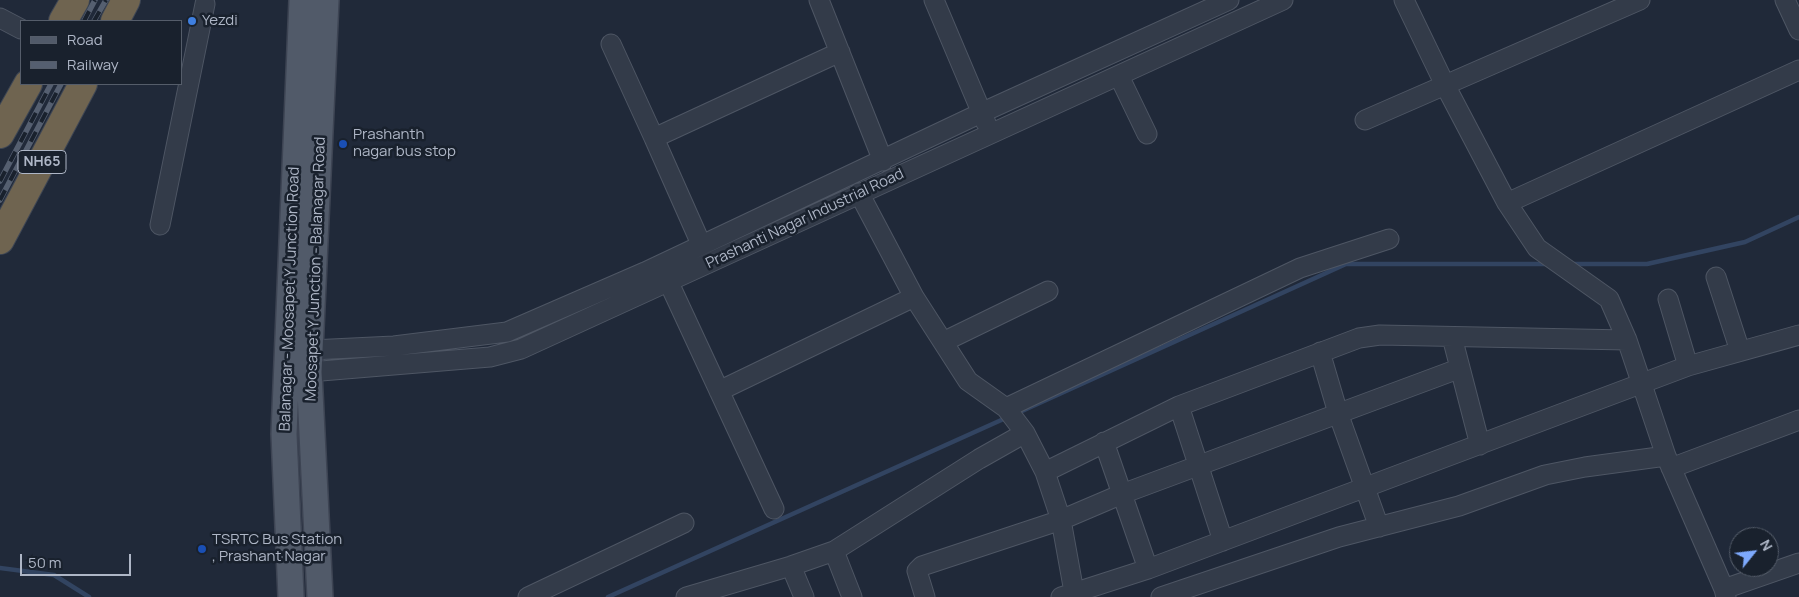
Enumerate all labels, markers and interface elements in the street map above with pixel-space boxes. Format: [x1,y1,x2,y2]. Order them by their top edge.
place label: Yezdi [202,12,238,30]
marker: Yezdi [186,15,198,27]
legend [20,20,182,85]
text: Road [67,29,103,50]
text: Railway [67,54,119,75]
place label: Prashanth nagar bus stop [353,126,456,161]
street label: Moosapet Y Junction - Balanagar Road [302,136,330,402]
marker: Prashanth nagar bus stop [337,138,349,150]
road number: NH65 [18,150,66,173]
street label: Prashanti Nagar Industrial Road [703,165,907,273]
street label: Balanagar - Moosapet Y Junction Road [276,166,304,432]
north arrow [1729,527,1779,577]
place label: TSRTC Bus Station , Prashant Nagar [212,531,342,566]
text: N [1756,536,1777,554]
marker: TSRTC Bus Station , Prashant Nagar [196,543,208,555]
scale bar [22,544,134,576]
text: 50 m [28,552,62,573]

